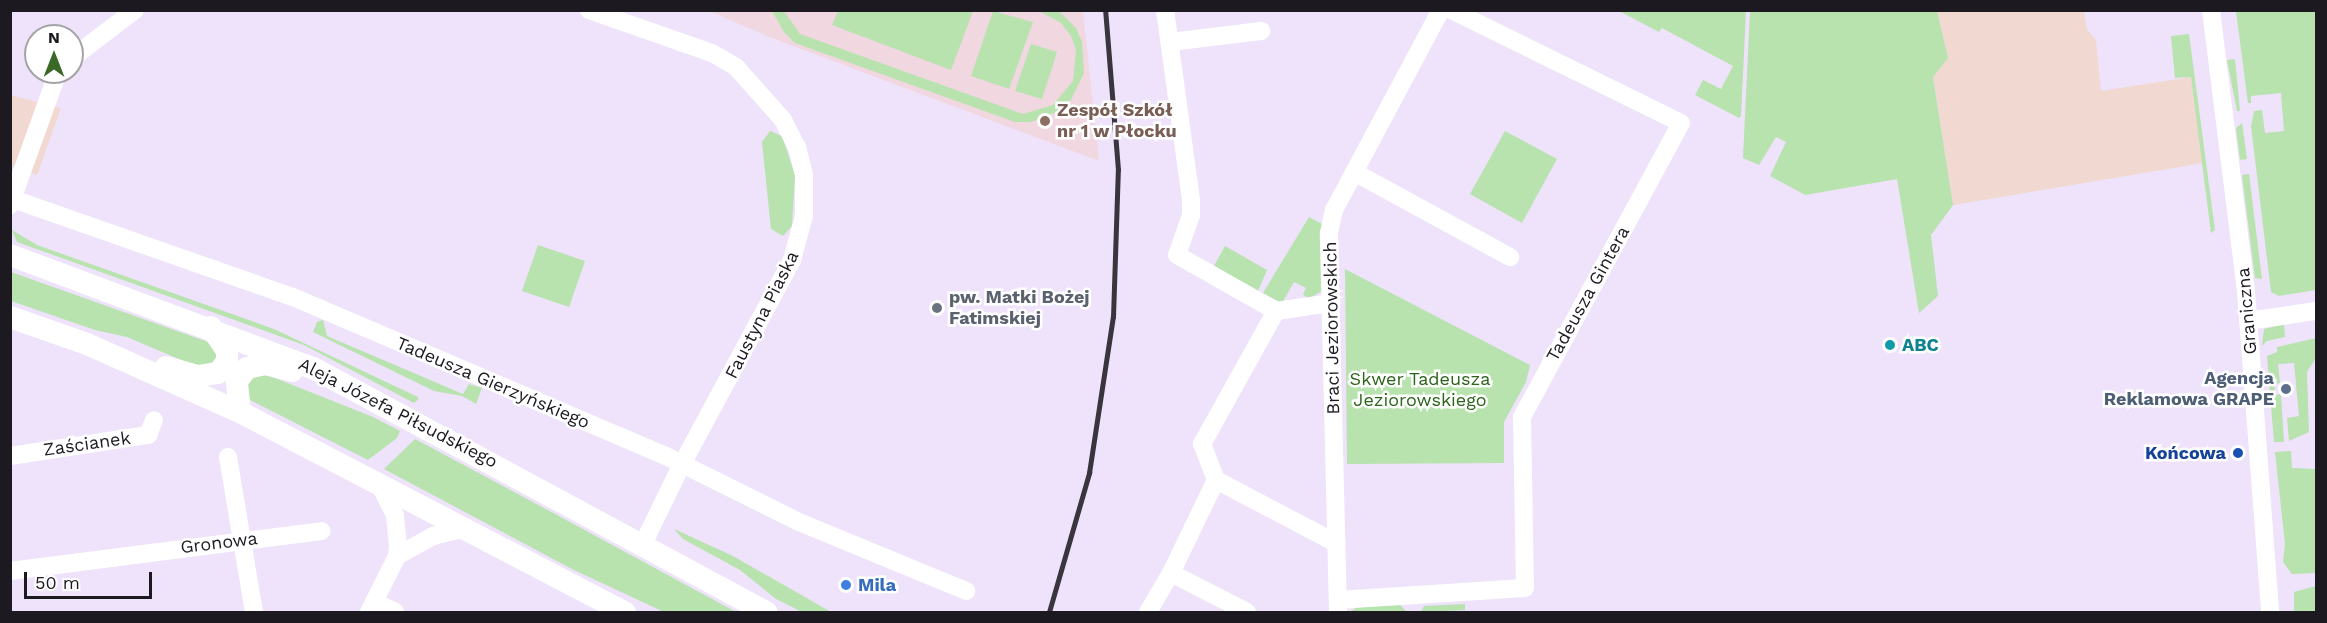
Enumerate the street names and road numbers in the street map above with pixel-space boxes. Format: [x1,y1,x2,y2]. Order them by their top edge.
street label: Tadeusza Gintera [1542,223,1634,365]
street label: Braci Jeziorowskich [1320,241,1344,415]
street label: Faustyna Piaska [720,247,804,383]
street label: Graniczna [2232,267,2262,355]
street label: Tadeusza Gierzyńskiego [393,332,593,434]
street label: Aleja Józefa Piłsudskiego [294,353,502,473]
street label: Zaścianek [42,427,132,461]
street label: Gronowa [179,528,259,558]

